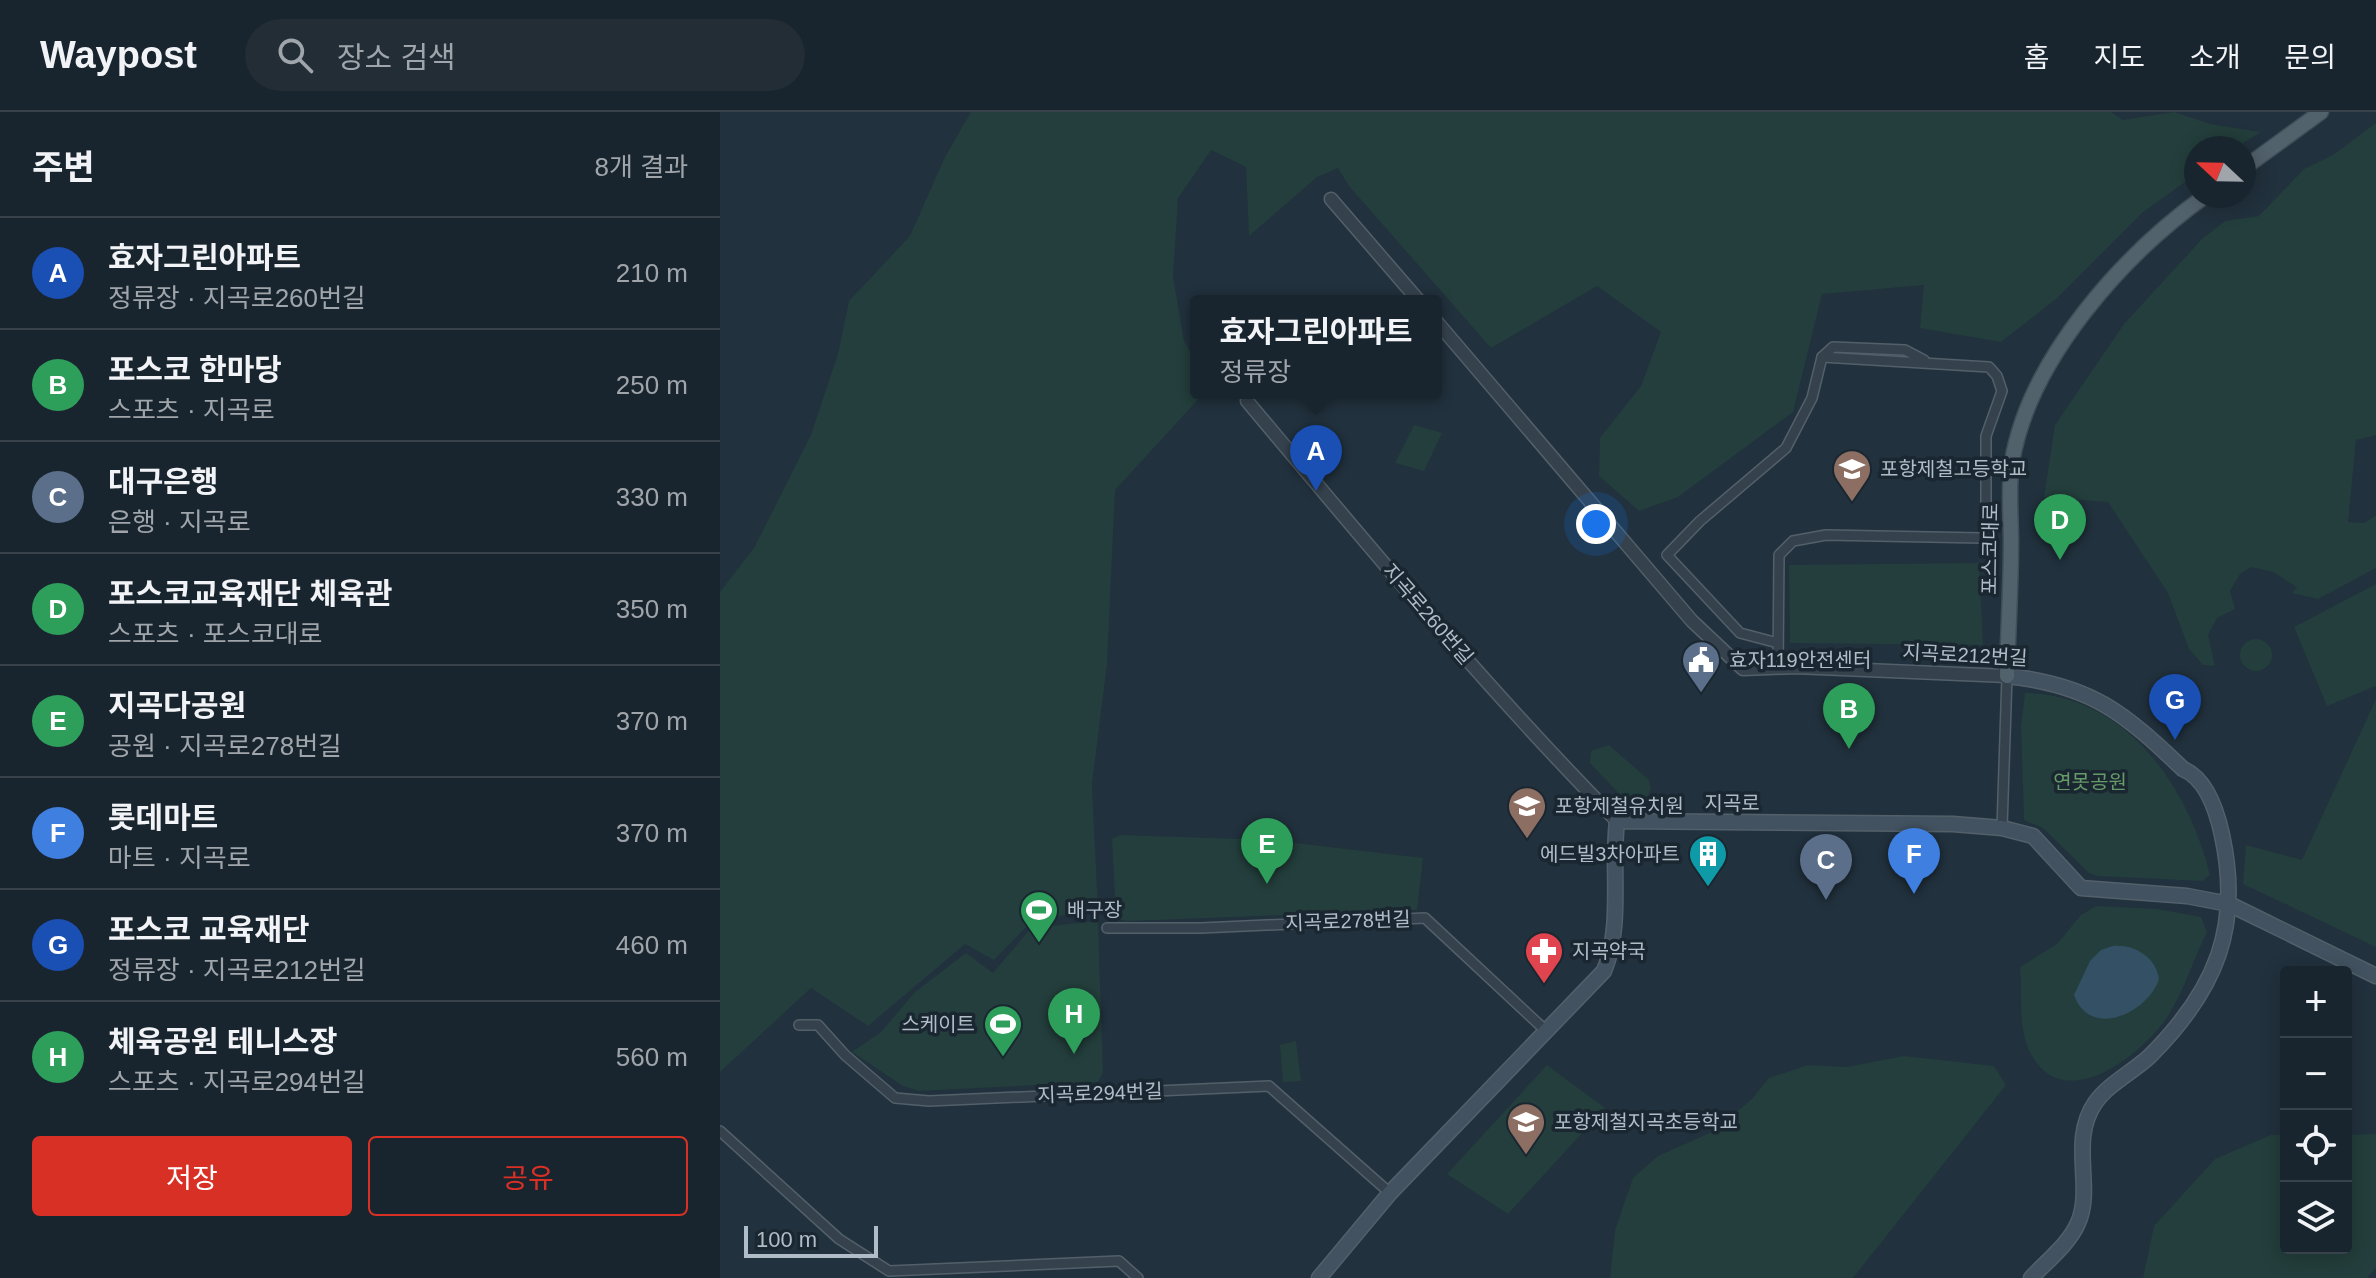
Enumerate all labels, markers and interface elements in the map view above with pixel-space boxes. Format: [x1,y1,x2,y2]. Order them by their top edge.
search box [245,19,805,91]
icon: search [273,33,317,77]
text: Waypost [40,34,197,76]
text: 장소 검색 [337,41,456,74]
text: 홈 [2024,42,2049,73]
text: 지도 [2093,42,2145,73]
text: 소개 [2189,42,2240,73]
text: 문의 [2284,42,2336,73]
north arrow [2184,136,2256,208]
text: 주변 [32,148,95,186]
text: 8개 결과 [595,152,688,182]
text: 효자그린아파트 [108,241,301,274]
text: A [49,258,67,288]
text: 210 m [616,258,688,288]
text: 정류장 · 지곡로260번길 [108,283,366,313]
popup [1190,295,1442,399]
text: 효자그린아파트 [1219,315,1413,348]
text: 포스코 한마당 [108,353,282,386]
text: 정류장 [1219,357,1291,387]
text: B [49,370,67,400]
text: 250 m [616,370,688,400]
text: 스포츠 · 지곡로 [108,395,275,425]
pin: A [1290,425,1342,491]
school or university icon: 포항제철고등학교 [1831,448,1873,503]
place label: 포항제철고등학교 [1880,458,2027,480]
text: 대구은행 [108,465,218,498]
text: C [49,482,67,512]
text: 330 m [616,482,688,512]
pin: D [2034,494,2086,560]
street label: 포스코대로 [1978,503,2002,595]
your location [1576,504,1616,544]
text: 은행 · 지곡로 [108,507,251,537]
street label: 지곡로260번길 [1379,559,1477,669]
text: 포스코교육재단 체육관 [108,577,392,610]
text: D [49,594,67,624]
text: 350 m [616,594,688,624]
text: 스포츠 · 포스코대로 [108,619,322,649]
public building icon: 효자119안전센터 [1680,639,1722,694]
street label: 지곡로212번길 [1902,641,2028,669]
place label: 효자119안전센터 [1729,649,1871,671]
pin: G [2149,674,2201,740]
pin: B [1823,683,1875,749]
text: 지곡다공원 [108,689,246,722]
text: E [49,706,67,736]
text: 370 m [616,706,688,736]
text: 공원 · 지곡로278번길 [108,731,342,761]
park label: 연못공원 [2053,771,2127,793]
school or university icon: 포항제철유치원 [1506,785,1548,840]
street label: 지곡로 [1704,792,1760,814]
place label: 포항제철유치원 [1555,795,1684,817]
text: 롯데마트 [108,801,218,834]
text: F [50,818,66,848]
text: 370 m [616,818,688,848]
pin: E [1241,818,1293,884]
pin: F [1888,828,1940,894]
building icon: 에드빌3차아파트 [1687,833,1729,888]
pin: C [1800,834,1852,900]
text: 마트 · 지곡로 [108,843,251,873]
place label: 에드빌3차아파트 [1540,843,1680,865]
sports icon: 배구장 [1018,889,1060,944]
place label: 배구장 [1067,899,1122,921]
street label: 지곡로278번길 [1285,908,1411,934]
text: 포스코 교육재단 [108,913,310,946]
text: G [48,930,68,960]
text: 460 m [616,930,688,960]
pharmacy icon: 지곡약국 [1523,930,1565,985]
place label: 지곡약국 [1572,940,1646,962]
text: 정류장 · 지곡로212번길 [108,955,366,985]
map controls [2280,966,2352,1254]
button: + [2280,966,2352,1038]
pin: H [1048,988,1100,1054]
sports icon: 스케이트 [982,1003,1024,1058]
place label: 스케이트 [901,1013,975,1035]
text: 체육공원 테니스장 [108,1025,337,1058]
button: − [2280,1038,2352,1110]
text: H [49,1042,67,1072]
text: 560 m [616,1042,688,1072]
text: 스포츠 · 지곡로294번길 [108,1067,366,1097]
street label: 지곡로294번길 [1037,1080,1163,1106]
school or university icon: 포항제철지곡초등학교 [1505,1101,1547,1156]
button: locate [2280,1110,2352,1182]
place label: 포항제철지곡초등학교 [1554,1111,1738,1133]
button: 저장 [32,1136,352,1216]
button: 공유 [368,1136,688,1216]
button: layers [2280,1182,2352,1254]
scale bar [744,1222,878,1258]
text: 100 m [756,1227,817,1252]

